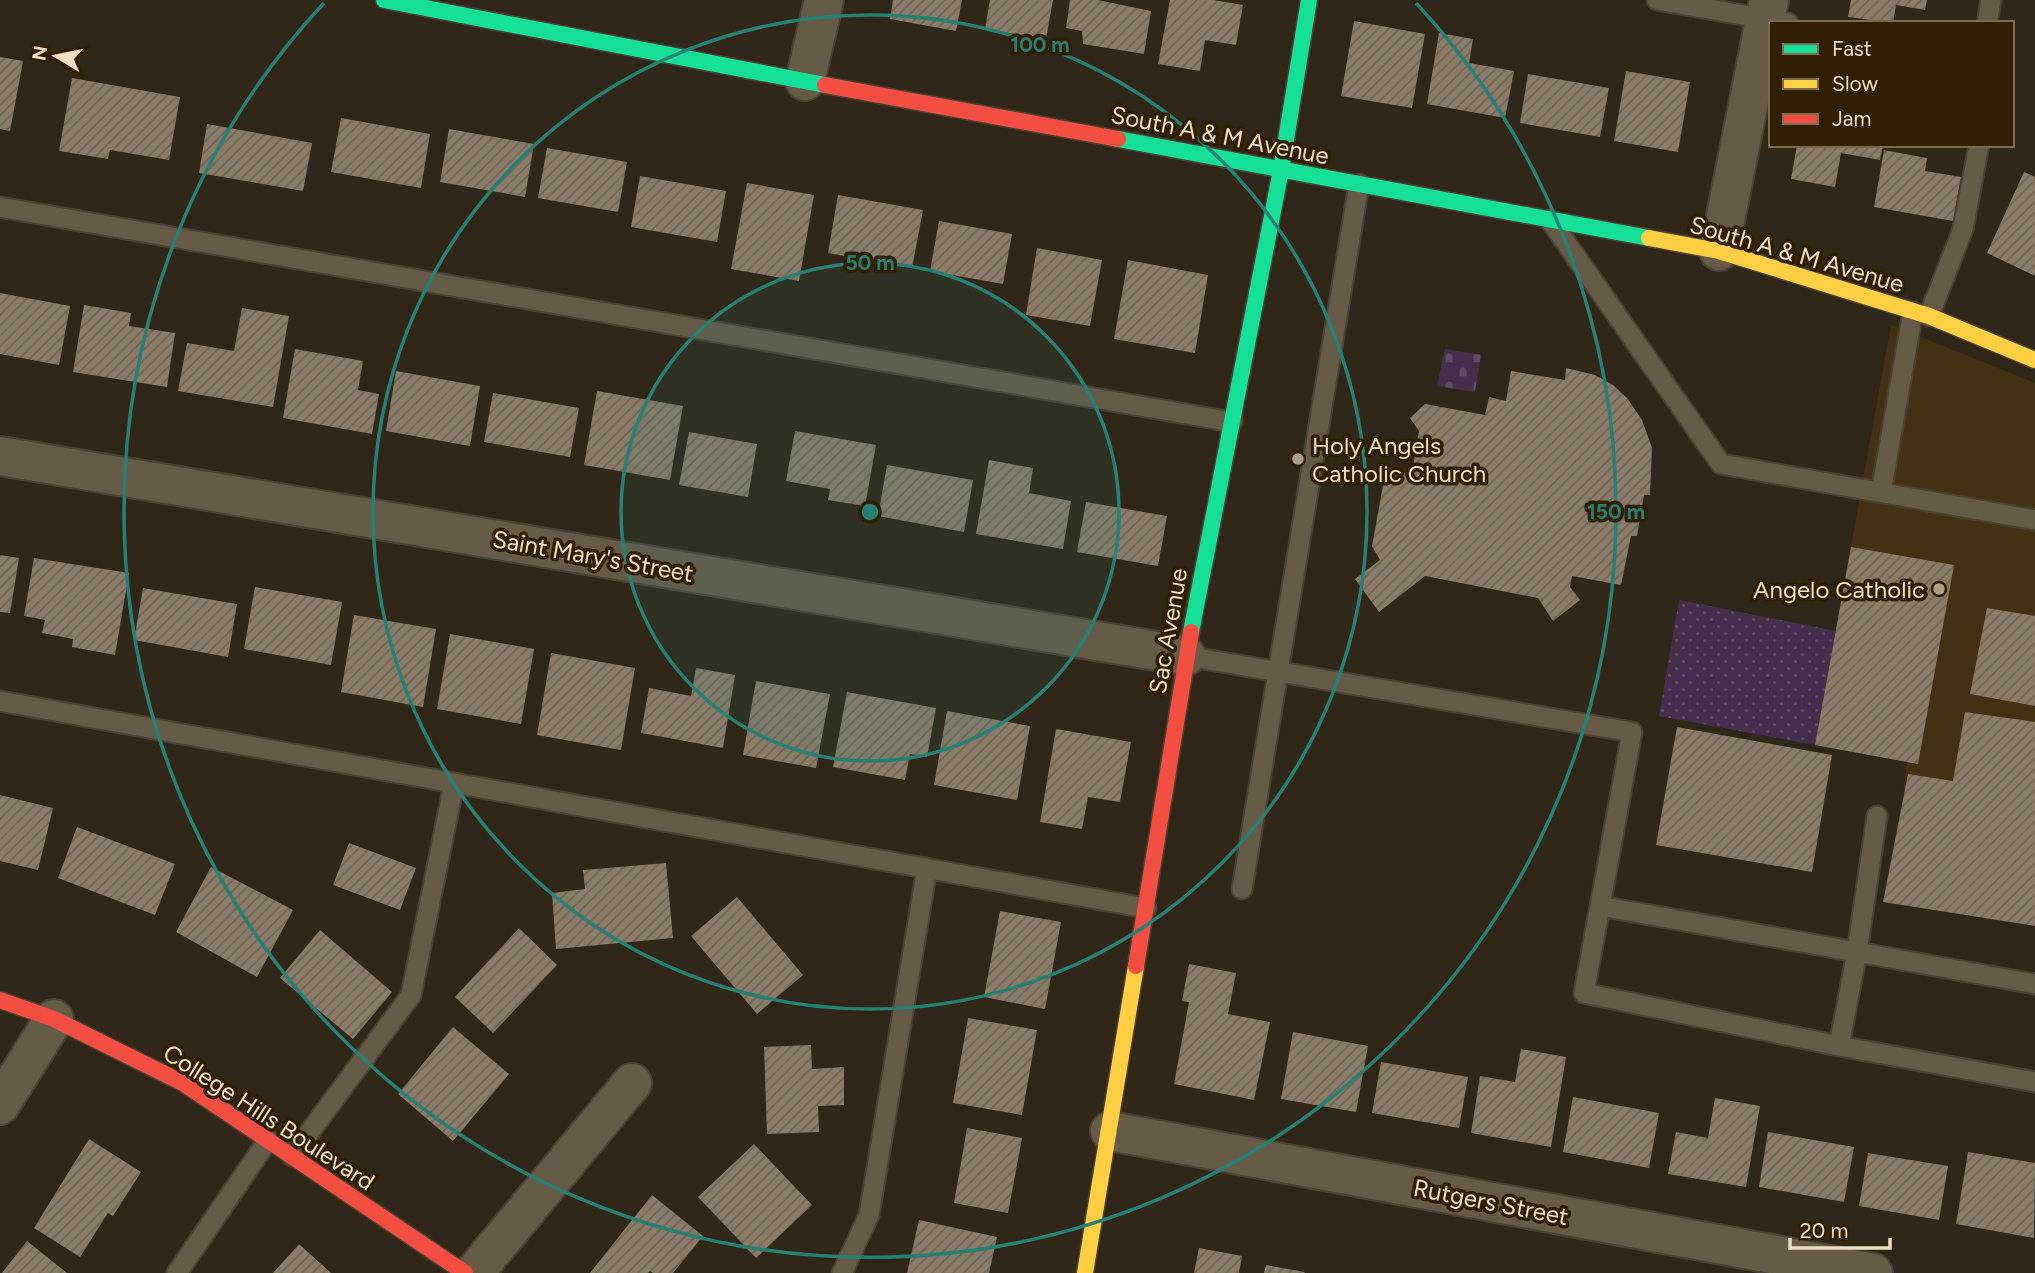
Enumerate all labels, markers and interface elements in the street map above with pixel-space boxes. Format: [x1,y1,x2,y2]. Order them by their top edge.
north arrow [21,21,91,91]
legend [1769,21,2014,147]
text: 100 m [1010,32,1070,57]
text: Fast [1832,36,1872,61]
text: N [27,44,52,62]
text: Slow [1832,71,1878,96]
street label: South A & M Avenue [1109,100,1331,170]
text: Jam [1832,106,1871,131]
street label: South A & M Avenue [1687,210,1907,298]
text: 50 m [845,250,895,275]
place label: Holy Angels Catholic Church [1312,431,1486,488]
marker: Holy Angels Catholic Church [1290,451,1306,467]
text: 150 m [1587,499,1645,524]
centre of rings [858,500,882,524]
street label: Saint Mary's Street [490,524,696,588]
street label: Sac Avenue [1143,566,1193,696]
place label: Angelo Catholic [1753,575,1925,604]
marker: Angelo Catholic [1931,581,1947,597]
street label: College Hills Boulevard [158,1038,380,1196]
street label: Rutgers Street [1411,1173,1571,1231]
scale bar [1790,1206,1890,1250]
text: 20 m [1800,1218,1848,1243]

